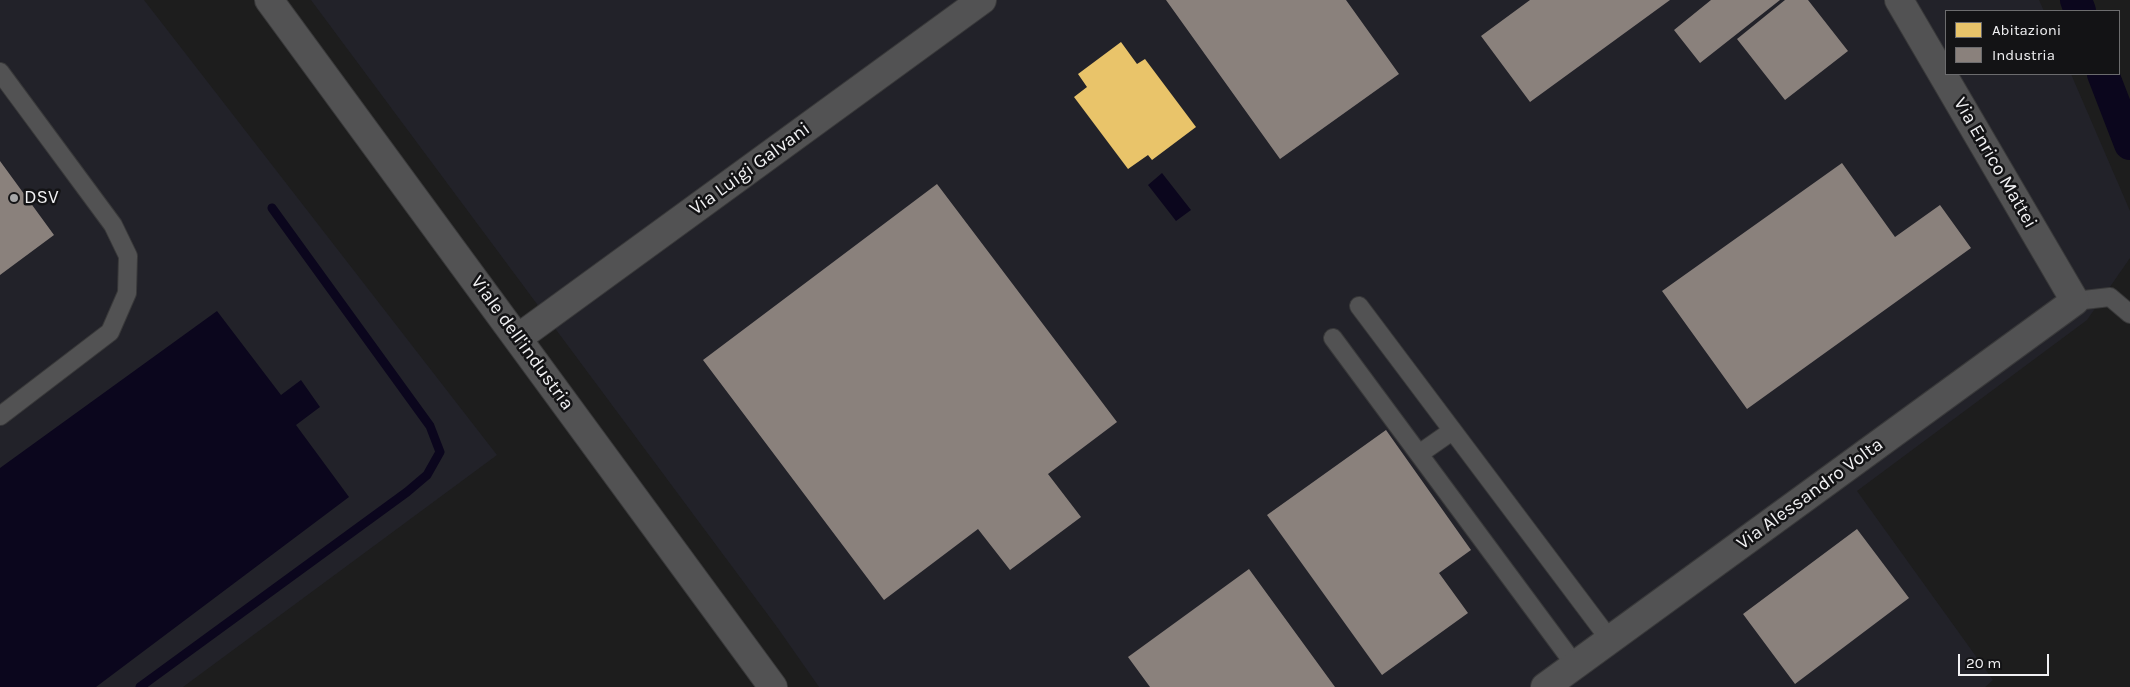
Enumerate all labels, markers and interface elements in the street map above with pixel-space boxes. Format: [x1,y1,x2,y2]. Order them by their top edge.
legend [1945,10,2120,75]
text: Abitazioni [1992,21,2061,39]
text: Industria [1992,46,2055,64]
street label: Via Enrico Mattei [1948,94,2042,232]
street label: Via Luigi Galvani [685,118,815,220]
place label: DSV [24,187,59,209]
marker: DSV [8,192,20,204]
street label: Viale dell'industria [466,271,578,415]
street label: Via Alessandro Volta [1732,433,1888,555]
scale bar [1960,644,2051,676]
text: 20 m [1966,654,2001,672]

